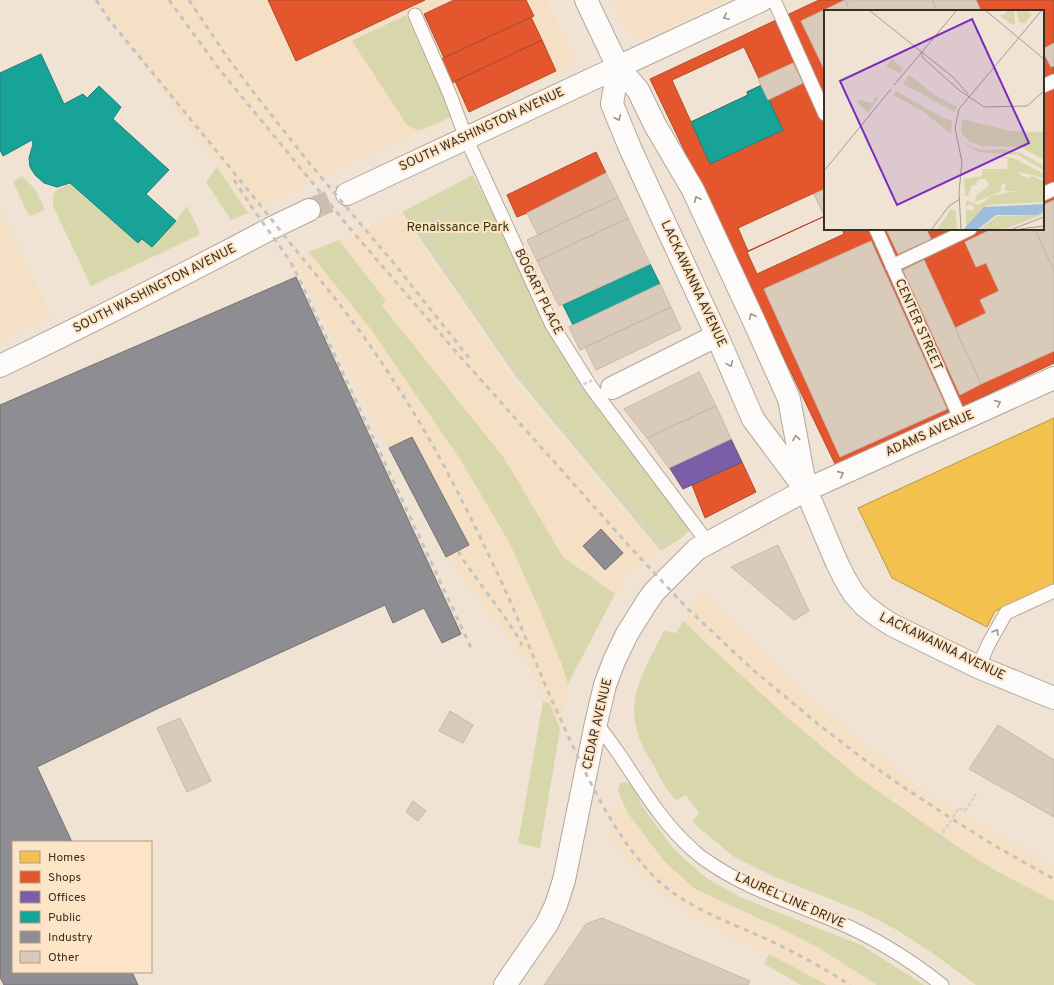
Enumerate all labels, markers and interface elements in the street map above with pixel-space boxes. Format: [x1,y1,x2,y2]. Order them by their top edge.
inset map [824,10,1044,230]
one-way arrow [723,12,730,20]
street label: SOUTH WASHINGTON AVENUE [397,85,567,175]
one-way arrow [613,114,621,122]
one-way arrow [694,195,702,203]
street label: LACKAWANNA AVENUE [657,218,729,350]
park label: Renaissance Park [406,220,510,236]
street label: SOUTH WASHINGTON AVENUE [71,241,239,337]
street label: BOGART PLACE [510,246,566,338]
street label: CENTER STREET [891,277,945,373]
one-way arrow [749,313,757,321]
one-way arrow [725,360,733,367]
one-way arrow [993,400,1001,408]
street label: ADAMS AVENUE [883,407,977,461]
one-way arrow [792,435,801,441]
one-way arrow [837,471,844,479]
street label: LACKAWANNA AVENUE [876,610,1008,684]
one-way arrow [991,629,998,636]
street label: CEDAR AVENUE [580,677,616,771]
legend [12,841,152,973]
text: Homes [48,850,85,866]
street label: LAUREL LINE DRIVE [732,869,848,933]
text: Shops [48,870,81,886]
text: Offices [48,890,86,906]
text: Public [48,910,81,926]
text: Industry [48,930,93,946]
text: Other [48,950,80,966]

